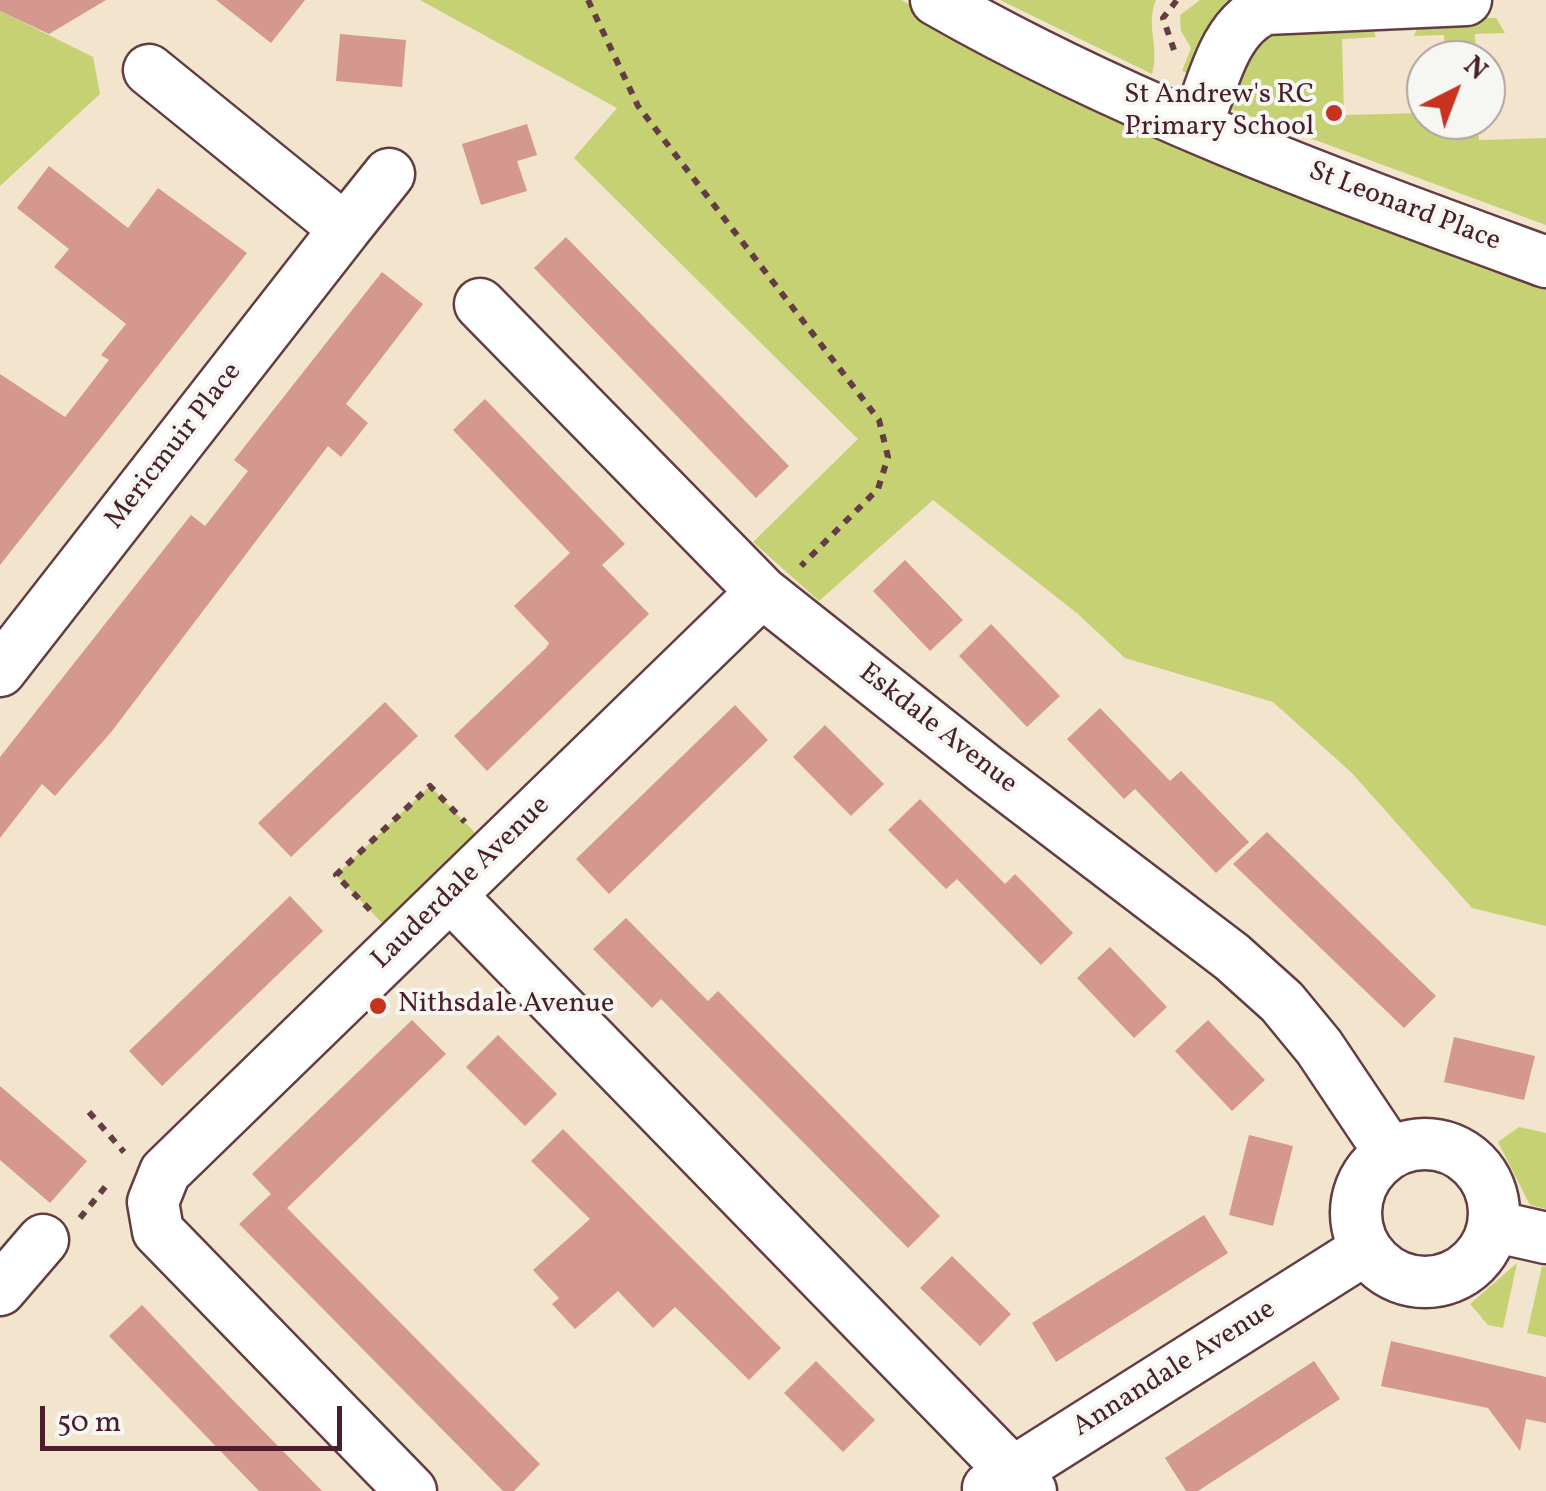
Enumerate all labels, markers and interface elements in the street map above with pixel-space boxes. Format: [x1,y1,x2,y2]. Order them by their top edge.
north arrow [1406,40,1506,140]
text: N [1454,48,1496,90]
place label: St Andrew's RC Primary School [1124,80,1314,146]
marker: St Andrew's RC Primary School [1323,102,1345,124]
street label: St Leonard Place [1303,156,1505,260]
street label: Mericmuir Place [100,357,250,537]
street label: Eskdale Avenue [851,658,1023,802]
street label: Lauderdale Avenue [366,790,558,978]
place label: Nithsdale Avenue [398,989,614,1023]
marker: Nithsdale Avenue [367,995,389,1017]
street label: Annandale Avenue [1068,1294,1282,1446]
scale bar [45,1386,348,1448]
text: 50 m [57,1402,121,1444]

